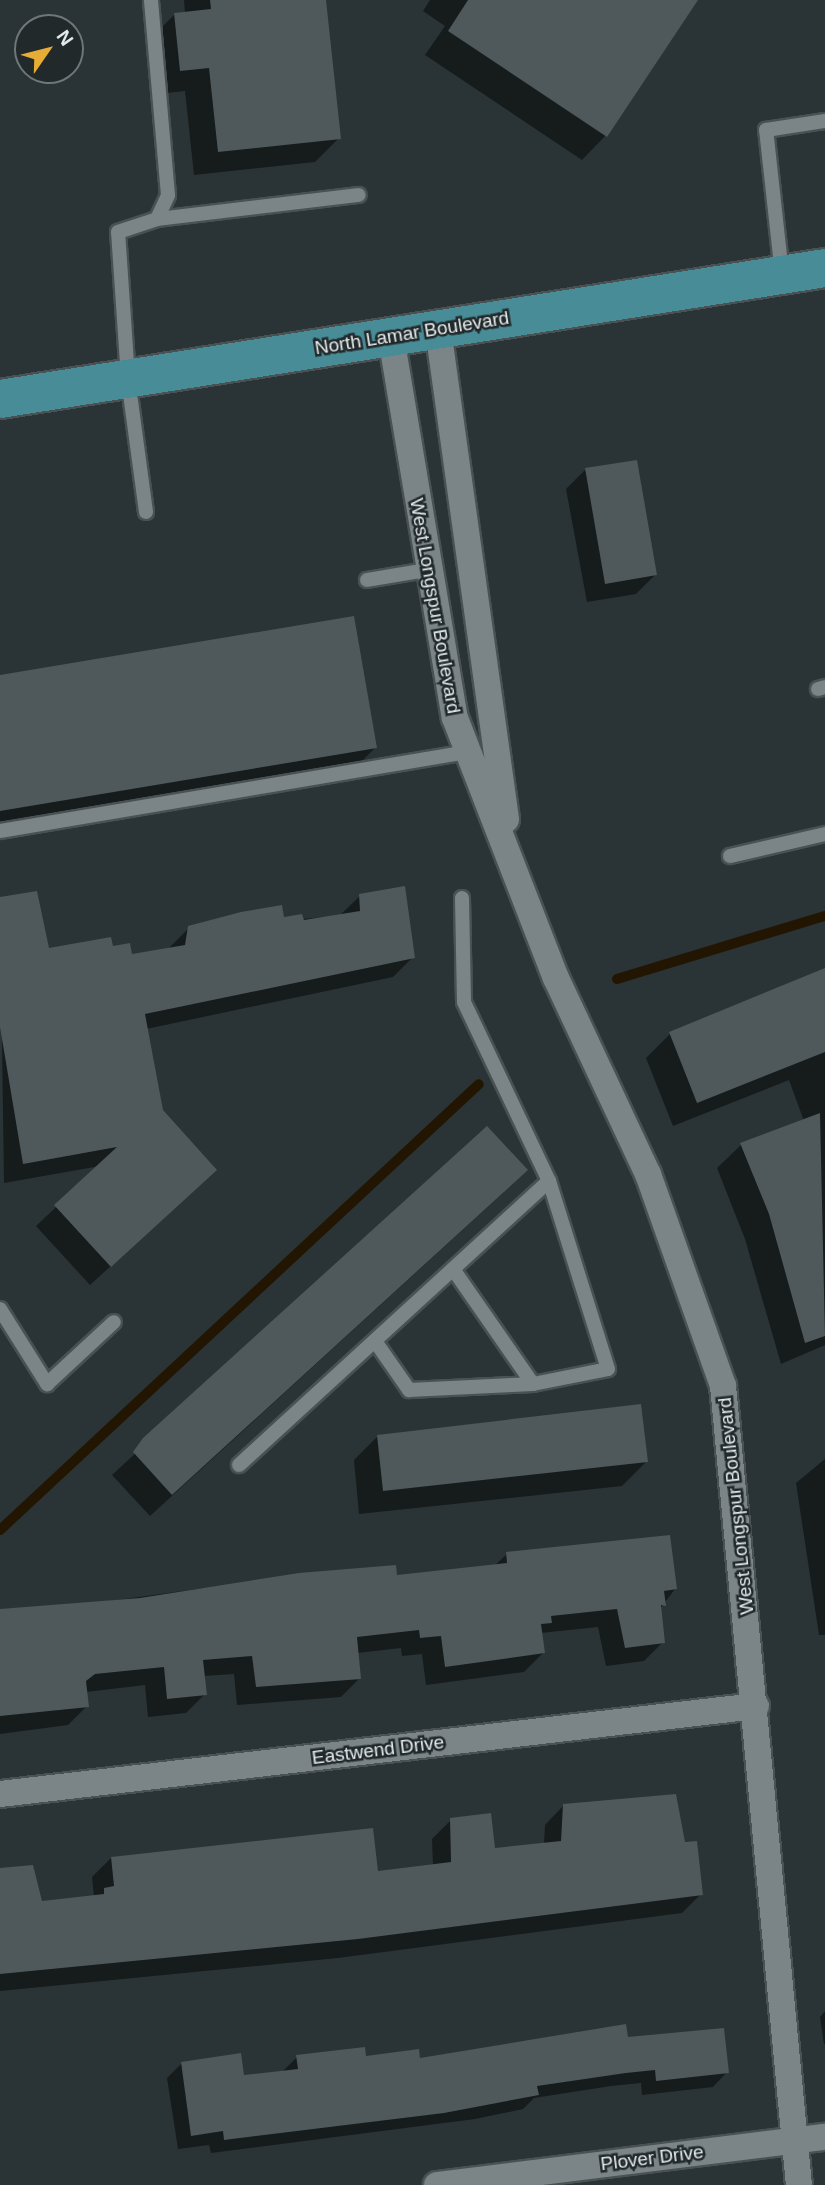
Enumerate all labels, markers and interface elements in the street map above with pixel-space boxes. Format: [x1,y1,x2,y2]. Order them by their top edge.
north arrow [14,14,84,84]
text: N [52,26,78,49]
street label: North Lamar Boulevard [313,306,511,360]
street label: West Longspur Boulevard [405,497,465,715]
street label: West Longspur Boulevard [713,1396,759,1616]
street label: Eastwend Drive [311,1731,445,1769]
street label: Plover Drive [599,2140,705,2176]

